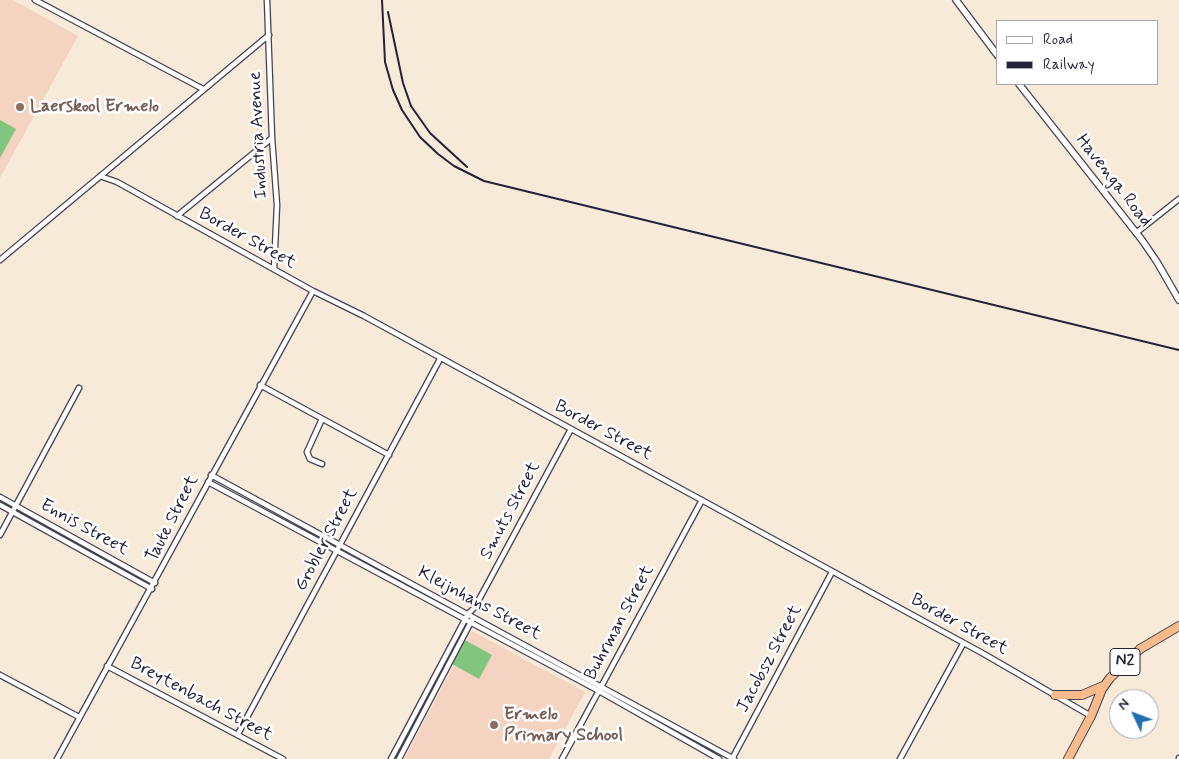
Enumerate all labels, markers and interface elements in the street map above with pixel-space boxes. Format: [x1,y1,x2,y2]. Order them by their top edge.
legend [996,20,1159,85]
text: Road [1043,30,1073,50]
text: Railway [1043,55,1095,75]
street label: Industria Avenue [245,71,273,199]
place label: Laerskool Ermelo [30,96,159,118]
marker: Laerskool Ermelo [14,101,26,113]
street label: Havenga Road [1070,130,1156,232]
street label: Border Street [195,203,299,275]
street label: Border Street [550,396,656,466]
street label: Smuts Street [476,458,546,564]
street label: Taute Street [142,472,204,566]
street label: Grobler Street [291,485,363,595]
street label: Ennis Street [36,495,132,561]
street label: Kleijnhans Street [414,562,544,646]
street label: Buhrman Street [581,562,659,684]
street label: Border Street [907,589,1011,661]
street label: Jacobsz Street [733,602,807,716]
road number: N2 [1110,649,1140,676]
street label: Breytenbach Street [126,653,276,747]
north arrow [1109,689,1159,739]
text: N [1114,695,1134,714]
place label: Ermelo Primary School [504,704,623,746]
marker: Ermelo Primary School [488,719,500,731]

